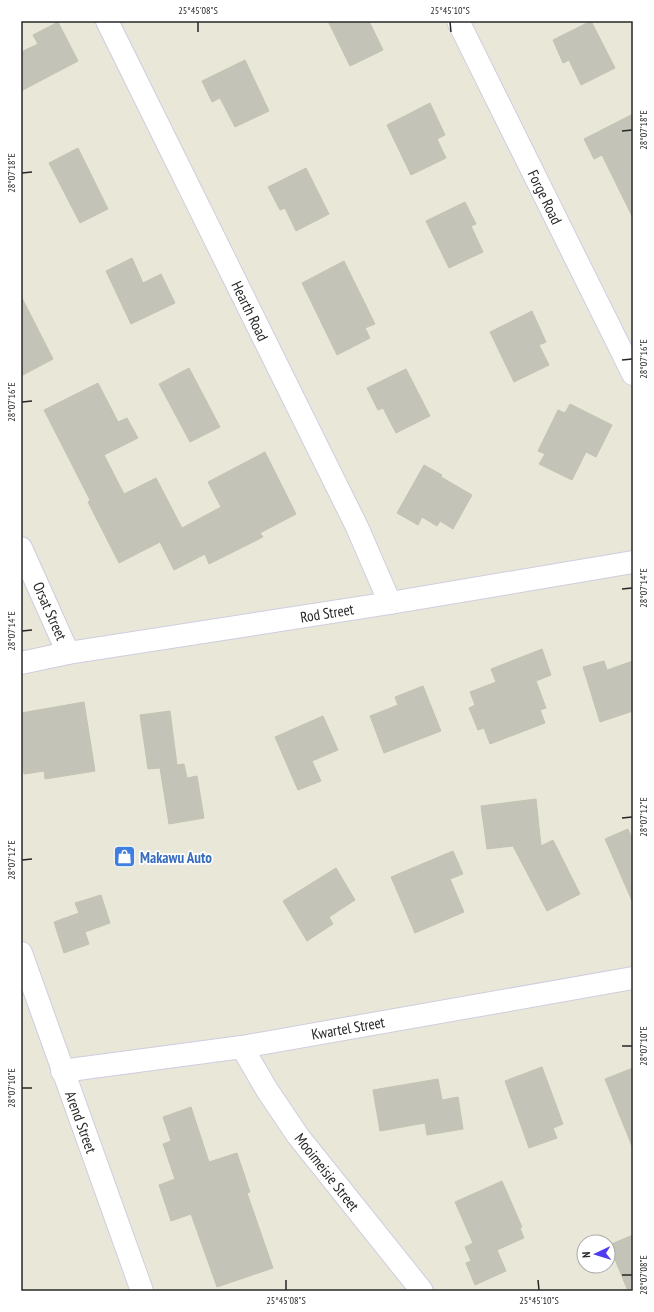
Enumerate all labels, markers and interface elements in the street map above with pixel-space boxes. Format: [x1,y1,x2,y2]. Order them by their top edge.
text: 25°45'08"S [178,4,218,17]
text: 25°45'10"S [430,4,470,17]
text: 28°07'18"E [637,110,650,150]
text: 28°07'18"E [5,153,18,193]
street label: Forge Road [524,167,566,227]
street label: Hearth Road [227,278,273,344]
text: 28°07'16"E [637,339,650,379]
text: 28°07'16"E [5,382,18,422]
text: 28°07'14"E [637,568,650,608]
street label: Orsat Street [29,579,71,643]
street label: Rod Street [299,599,355,627]
text: 28°07'14"E [5,611,18,651]
text: 28°07'12"E [637,797,650,837]
text: 28°07'12"E [5,840,18,880]
shop icon: Makawu Auto [112,844,138,870]
place label: Makawu Auto [140,848,212,867]
street label: Kwartel Street [310,1012,386,1044]
text: 28°07'10"E [637,1026,650,1066]
text: 28°07'10"E [5,1068,18,1108]
street label: Arend Street [61,1088,101,1156]
street label: Mooimeisie Street [291,1129,363,1215]
north arrow [576,1234,616,1274]
text: N [579,1251,593,1258]
text: 28°07'08"E [637,1255,650,1295]
text: 25°45'08"S [266,1294,306,1307]
text: 25°45'10"S [519,1294,559,1307]

